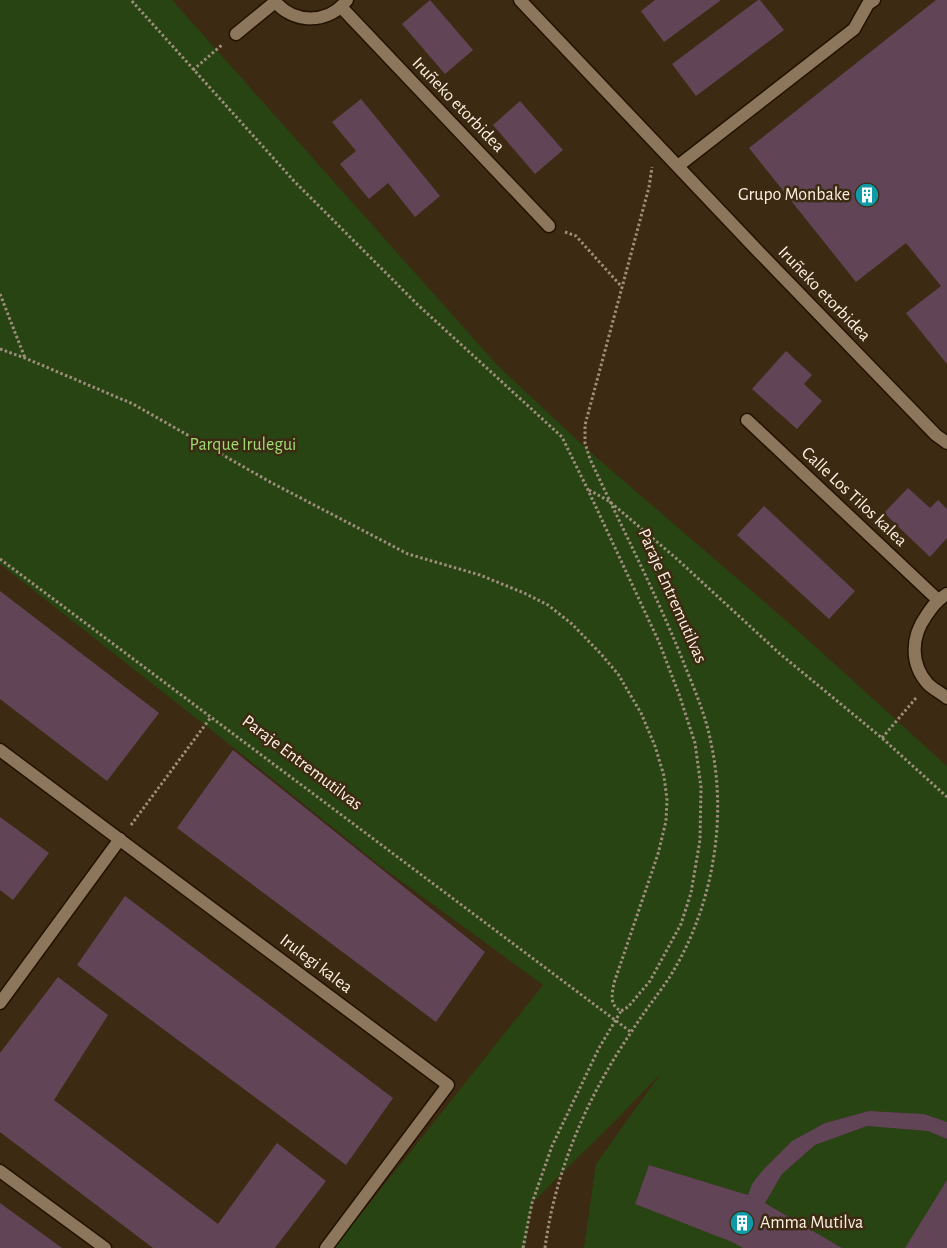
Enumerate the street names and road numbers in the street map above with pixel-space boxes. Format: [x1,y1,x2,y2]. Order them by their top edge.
street label: Iruñeko etorbidea [408,54,508,156]
street label: Iruñeko etorbidea [774,243,874,345]
street label: Calle Los Tilos kalea [798,444,910,550]
street label: Paraje Entremutilvas [634,526,710,666]
street label: Paraje Entremutilvas [239,712,365,814]
street label: Irulegi kalea [276,931,356,997]

